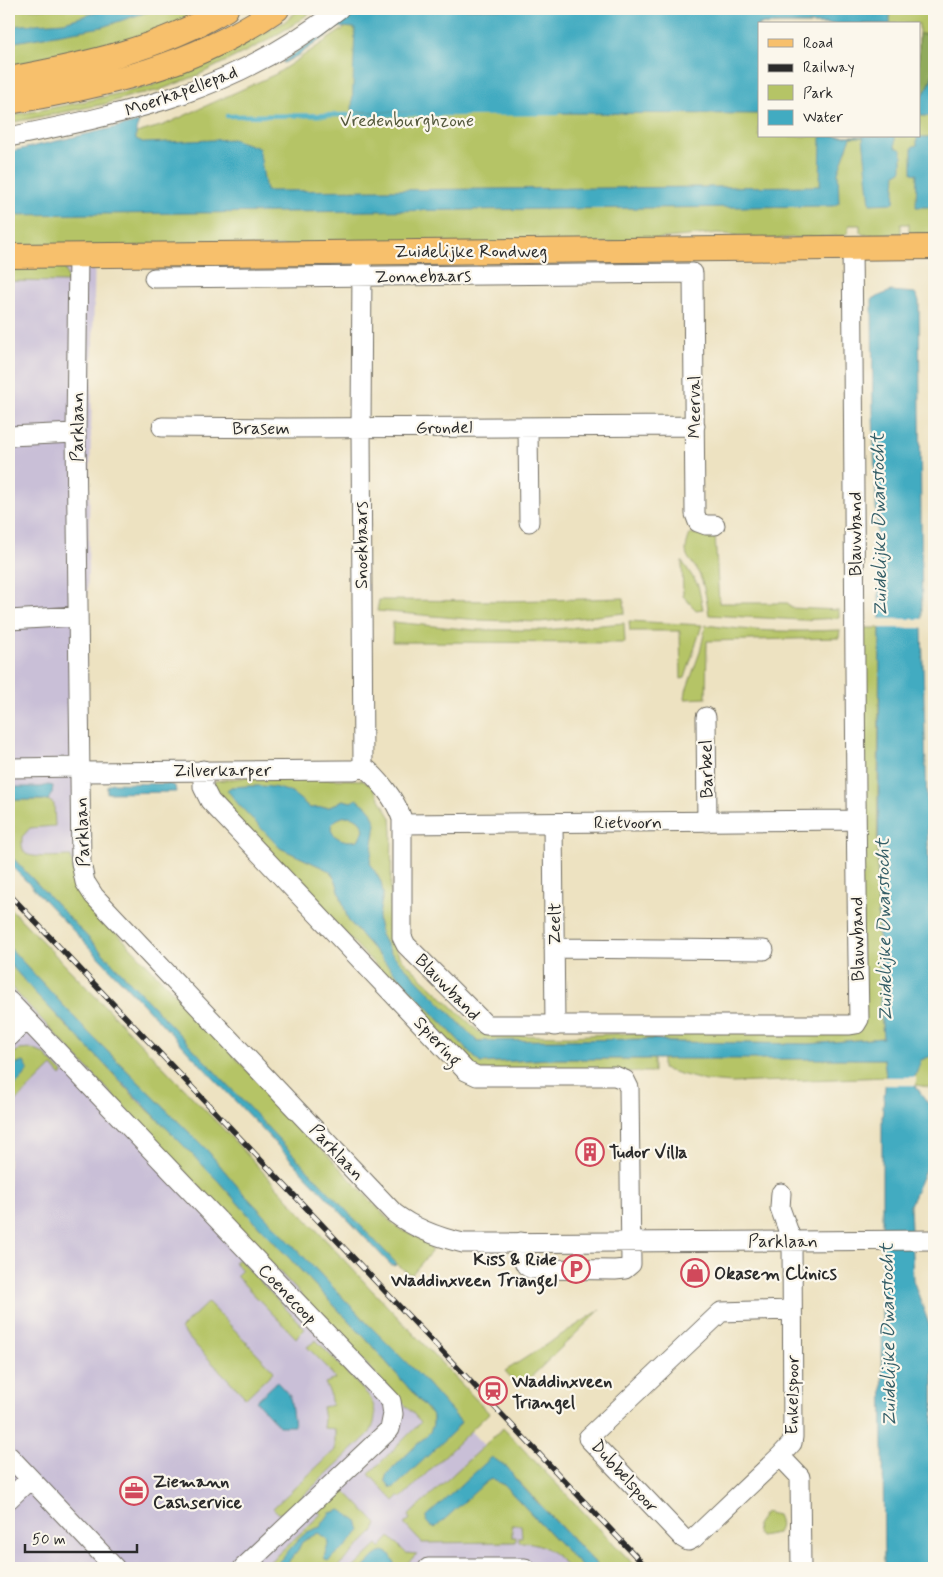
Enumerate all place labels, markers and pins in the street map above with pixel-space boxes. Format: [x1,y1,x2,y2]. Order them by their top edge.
building icon: Tudor Villa [575,1137,605,1167]
place label: Tudor Villa [609,1141,688,1165]
place label: Kiss & Ride Waddinxveen Triangel [390,1248,557,1295]
parking icon: Kiss & Ride Waddinxveen Triangel [561,1254,591,1284]
shop icon: Okasem Clinics [680,1258,710,1288]
place label: Okasem Clinics [714,1262,837,1286]
place label: Waddinxveen Triangel [511,1370,612,1415]
station icon: Waddinxveen Triangel [478,1376,508,1406]
place label: Ziemann Cashservice [153,1470,242,1515]
office icon: Ziemann Cashservice [119,1476,149,1506]

